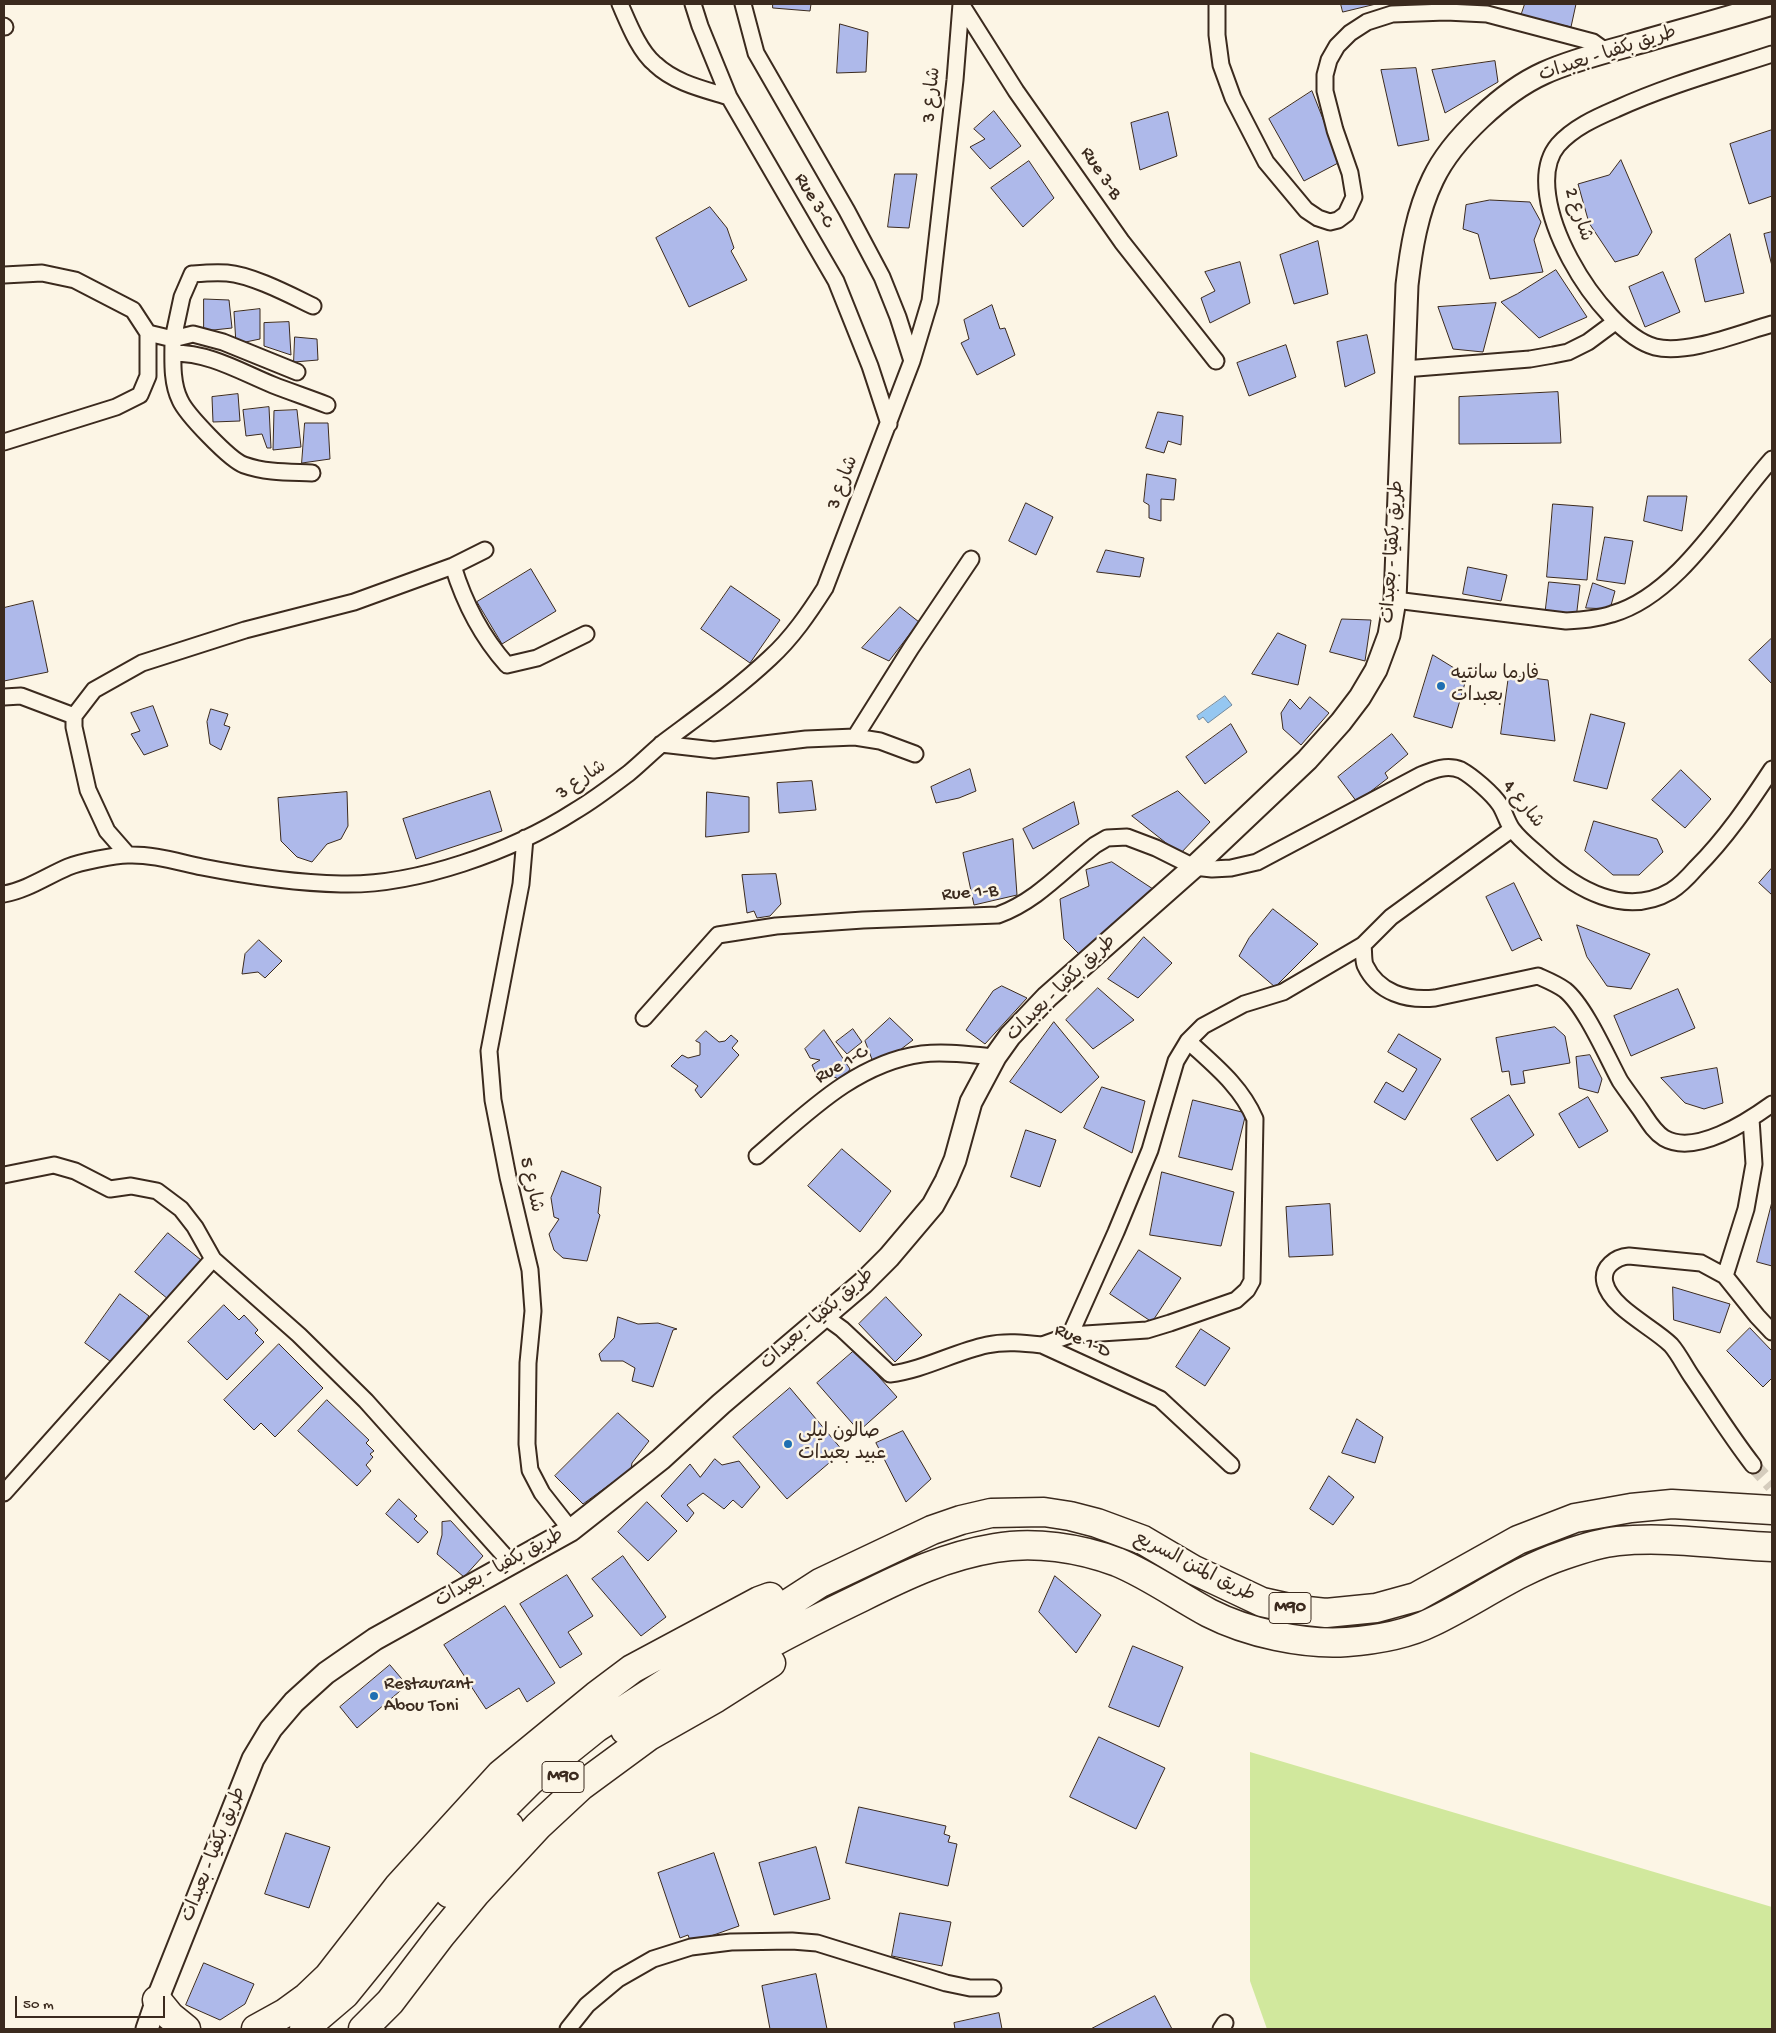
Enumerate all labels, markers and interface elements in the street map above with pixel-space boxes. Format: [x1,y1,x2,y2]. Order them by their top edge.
street label: طريق بكفيا - بعبدات [1536,22,1680,88]
street label: شارع 3 [919,66,947,124]
street label: Rue 3-B [1074,143,1126,205]
street label: Rue 3-C [788,170,838,232]
street label: شارع 2 [1558,185,1596,245]
street label: شارع 3 [823,453,865,513]
street label: طريق بكفيا - بعبدات [1378,480,1410,624]
place label: فارما سانتيه بعبدات [1451,664,1539,708]
marker: فارما سانتيه بعبدات [1435,680,1447,692]
street label: شارع 3 [553,756,611,806]
street label: شارع 4 [1496,776,1548,834]
street label: Rue 1-B [941,881,999,907]
street label: طريق بكفيا - بعبدات [1003,931,1121,1047]
street label: Rue 1-C [812,1042,872,1090]
street label: شارع 5 [513,1155,547,1215]
street label: طريق بكفيا - بعبدات [756,1264,880,1376]
street label: Rue 1-D [1050,1320,1114,1364]
place label: صالون ليلى عبيد بعبدات [798,1422,886,1466]
marker: صالون ليلى عبيد بعبدات [782,1438,794,1450]
street label: طريق بكفيا - بعبدات [432,1524,568,1614]
street label: طريق المتن السريع [1129,1528,1259,1608]
road number: M90 [1269,1592,1311,1624]
place label: Restaurant Abou Toni [384,1674,472,1718]
marker: Restaurant Abou Toni [368,1690,380,1702]
road number: M90 [542,1761,584,1792]
street label: طريق بكفيا - بعبدات [178,1784,252,1926]
scale bar [18,1986,168,2018]
text: 50 m [23,1996,54,2014]

